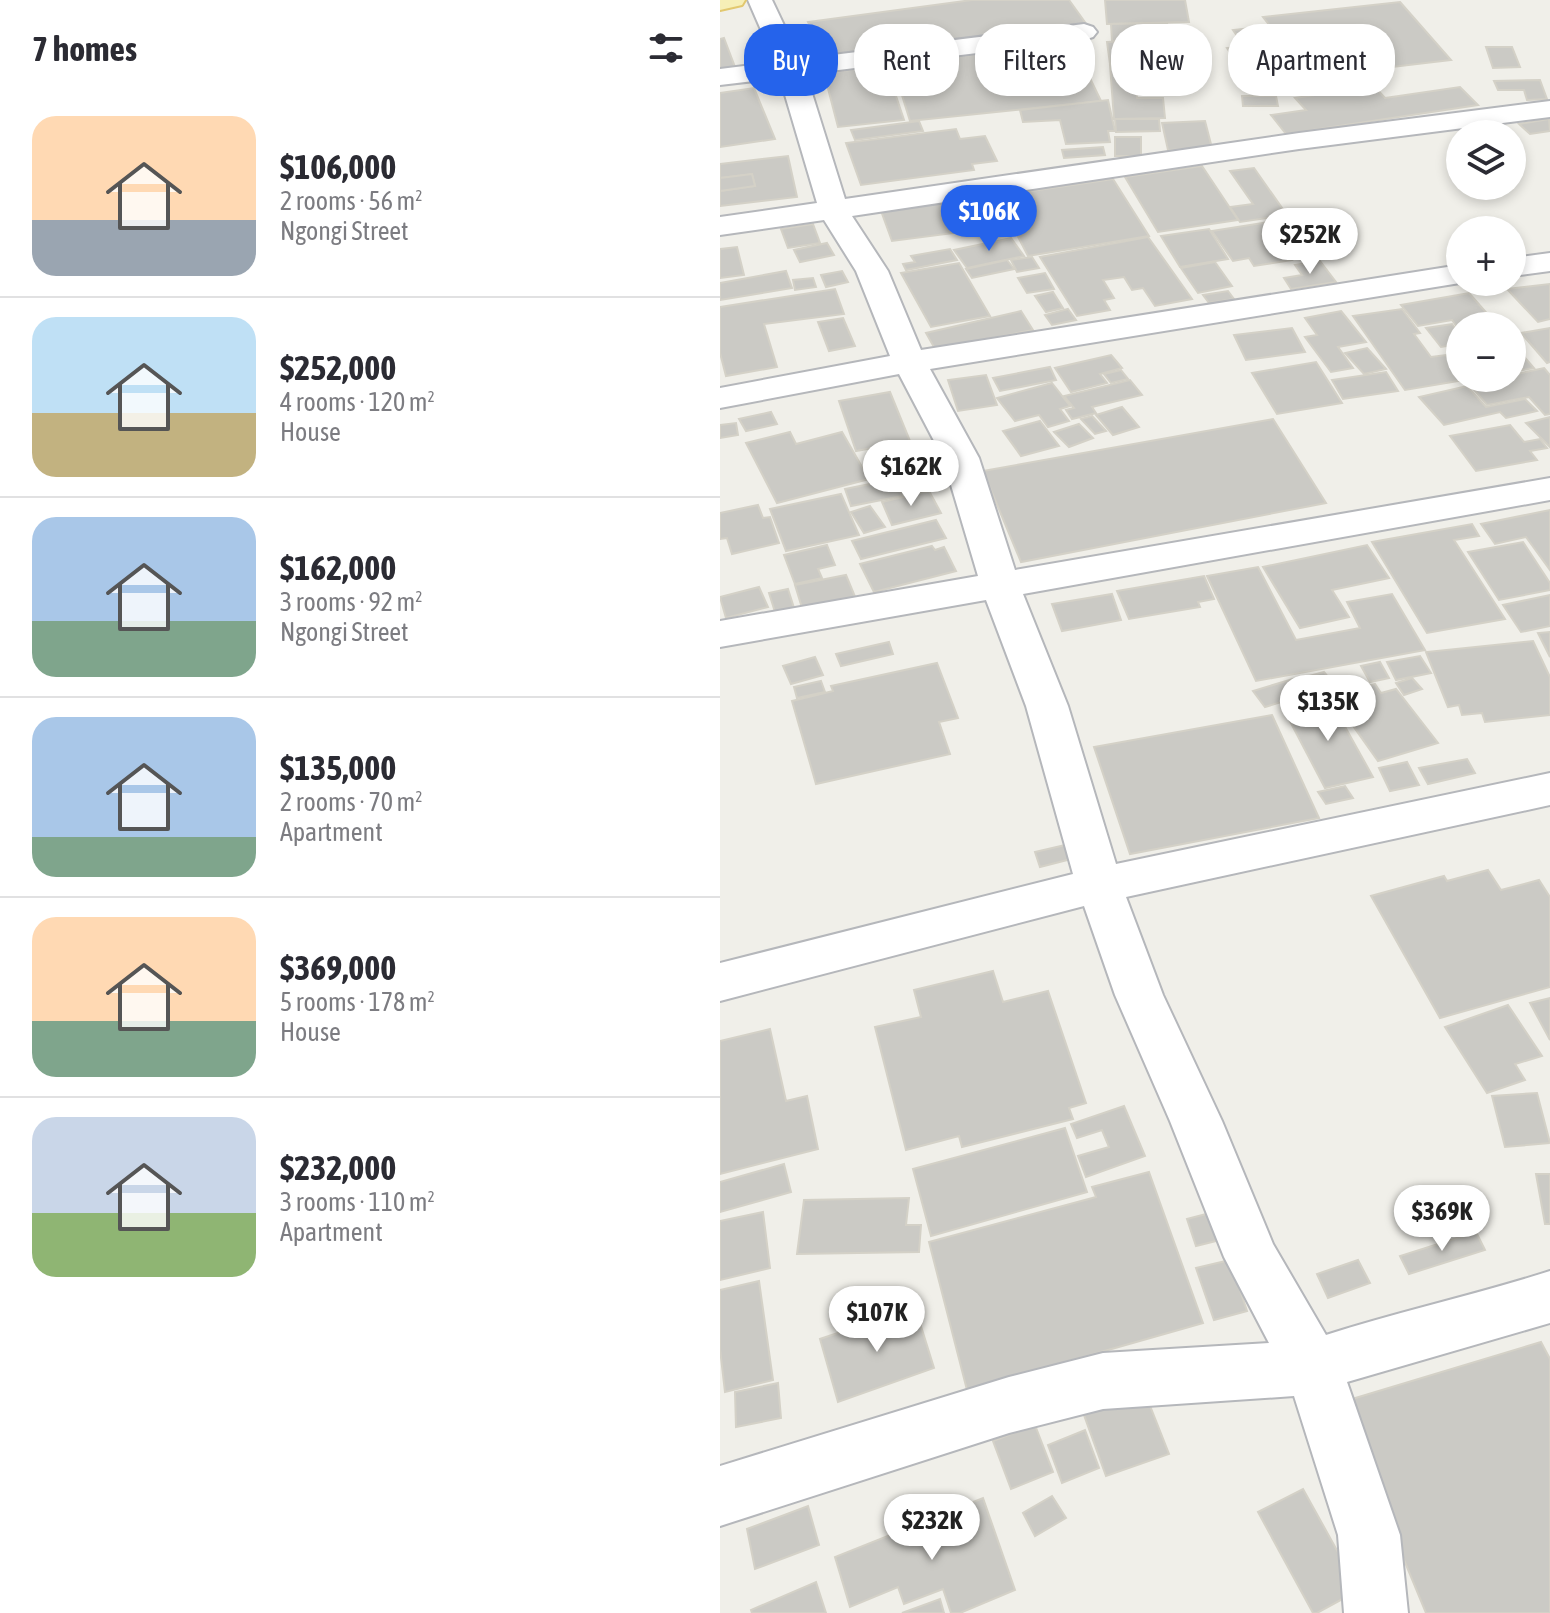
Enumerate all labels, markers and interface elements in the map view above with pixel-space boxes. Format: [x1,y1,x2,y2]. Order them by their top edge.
chip: Buy [744,24,838,96]
chip: Rent [854,24,959,96]
chip: Filters [975,24,1095,96]
chip: New [1111,24,1212,96]
chip: Apartment [1228,24,1395,96]
icon: filters [644,26,688,70]
text: 7 homes [32,29,137,68]
map controls [1446,120,1526,392]
button: layers [1446,120,1526,200]
text: $106,000 [280,147,396,186]
icon: home [96,148,192,244]
pin: $106K [933,185,1045,253]
text: 2 rooms · 56 m² [280,186,422,216]
text: $106K [959,196,1019,226]
pin: $252K [1254,208,1366,276]
text: Ngongi Street [280,216,409,246]
button: + [1446,216,1526,296]
text: $252K [1280,219,1340,249]
button: − [1446,312,1526,392]
text: $252,000 [280,348,396,387]
icon: home [96,349,192,445]
text: 4 rooms · 120 m² [280,387,435,417]
text: House [280,417,341,447]
pin: $162K [855,440,967,508]
text: $162K [881,451,941,481]
text: $162,000 [280,548,396,587]
icon: home [96,549,192,645]
text: 3 rooms · 92 m² [280,587,422,617]
text: Ngongi Street [280,617,409,647]
pin: $135K [1272,675,1384,743]
text: $135K [1298,686,1358,716]
text: $135,000 [280,748,396,787]
icon: home [96,749,192,845]
text: 2 rooms · 70 m² [280,787,422,817]
text: Apartment [280,817,383,847]
text: $369,000 [280,948,396,987]
icon: home [96,949,192,1045]
text: 5 rooms · 178 m² [280,987,435,1017]
text: House [280,1017,341,1047]
text: $232,000 [280,1148,396,1187]
icon: home [96,1149,192,1245]
pin: $369K [1386,1185,1498,1253]
text: 3 rooms · 110 m² [280,1187,435,1217]
text: $369K [1412,1196,1472,1226]
text: Apartment [280,1217,383,1247]
pin: $107K [821,1286,933,1354]
text: $107K [847,1297,907,1327]
pin: $232K [876,1494,988,1562]
text: $232K [902,1505,962,1535]

